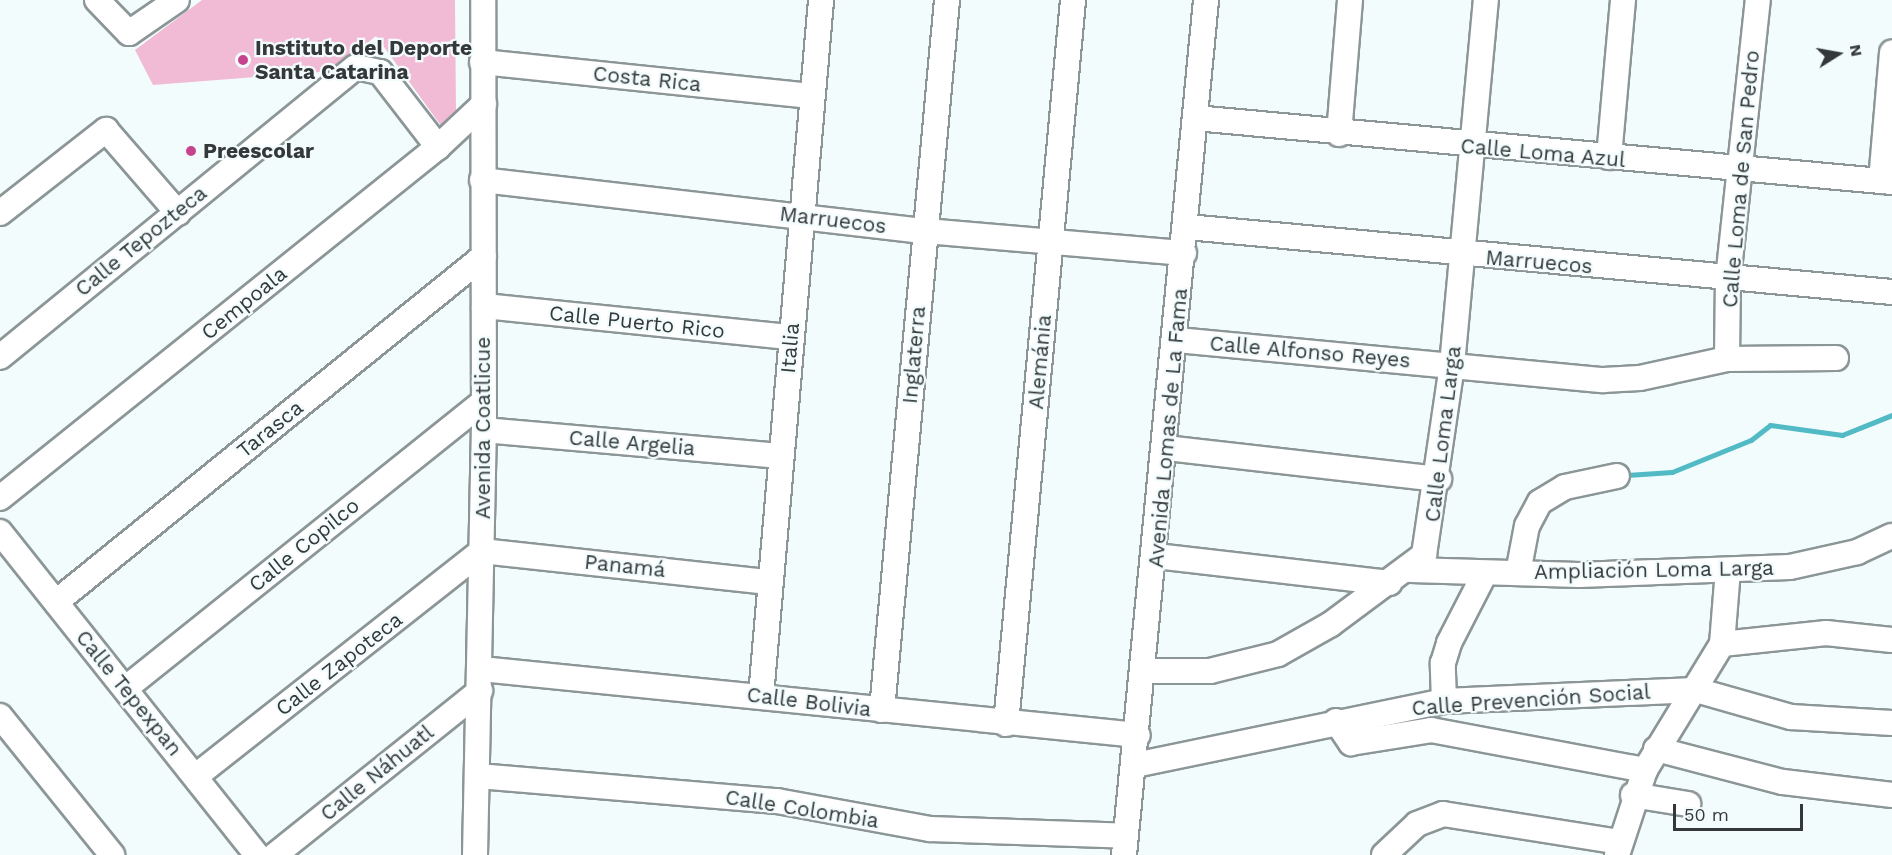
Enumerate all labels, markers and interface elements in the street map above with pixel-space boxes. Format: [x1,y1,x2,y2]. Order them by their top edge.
north arrow [1808,24,1868,84]
place label: Instituto del Deporte Santa Catarina [255,35,472,85]
text: N [1846,43,1867,58]
street label: Calle Loma de San Pedro [1717,49,1765,309]
marker: Instituto del Deporte Santa Catarina [236,53,250,67]
street label: Costa Rica [591,61,703,97]
street label: Calle Loma Azul [1459,133,1627,173]
place label: Preescolar [203,138,314,164]
marker: Preescolar [184,144,198,158]
street label: Calle Tepozteca [70,180,212,302]
street label: Marruecos [778,201,888,239]
street label: Marruecos [1484,245,1594,279]
street label: Cempoala [196,261,292,345]
street label: Avenida Lomas de La Fama [1143,287,1193,569]
street label: Calle Puerto Rico [548,300,726,344]
street label: Inglaterra [897,305,931,405]
street label: Alemánia [1023,314,1057,410]
street label: Italia [775,322,805,374]
street label: Calle Alfonso Reyes [1208,331,1412,373]
street label: Avenida Coatlicue [470,336,496,520]
street label: Calle Loma Larga [1420,344,1466,524]
street label: Tarasca [232,395,308,463]
street label: Calle Argelia [567,425,697,461]
street label: Calle Copilco [244,493,364,597]
street label: Panamá [583,549,667,583]
street label: Ampliación Loma Larga [1534,555,1774,585]
street label: Calle Zapoteca [271,607,407,721]
street label: Calle Tepexpan [70,625,188,761]
street label: Calle Prevención Social [1411,679,1651,721]
street label: Calle Bolivia [745,682,873,722]
street label: Calle Náhuatl [315,720,439,826]
street label: Calle Colombia [723,784,881,834]
scale bar [1676,792,1806,830]
text: 50 m [1684,804,1729,825]

